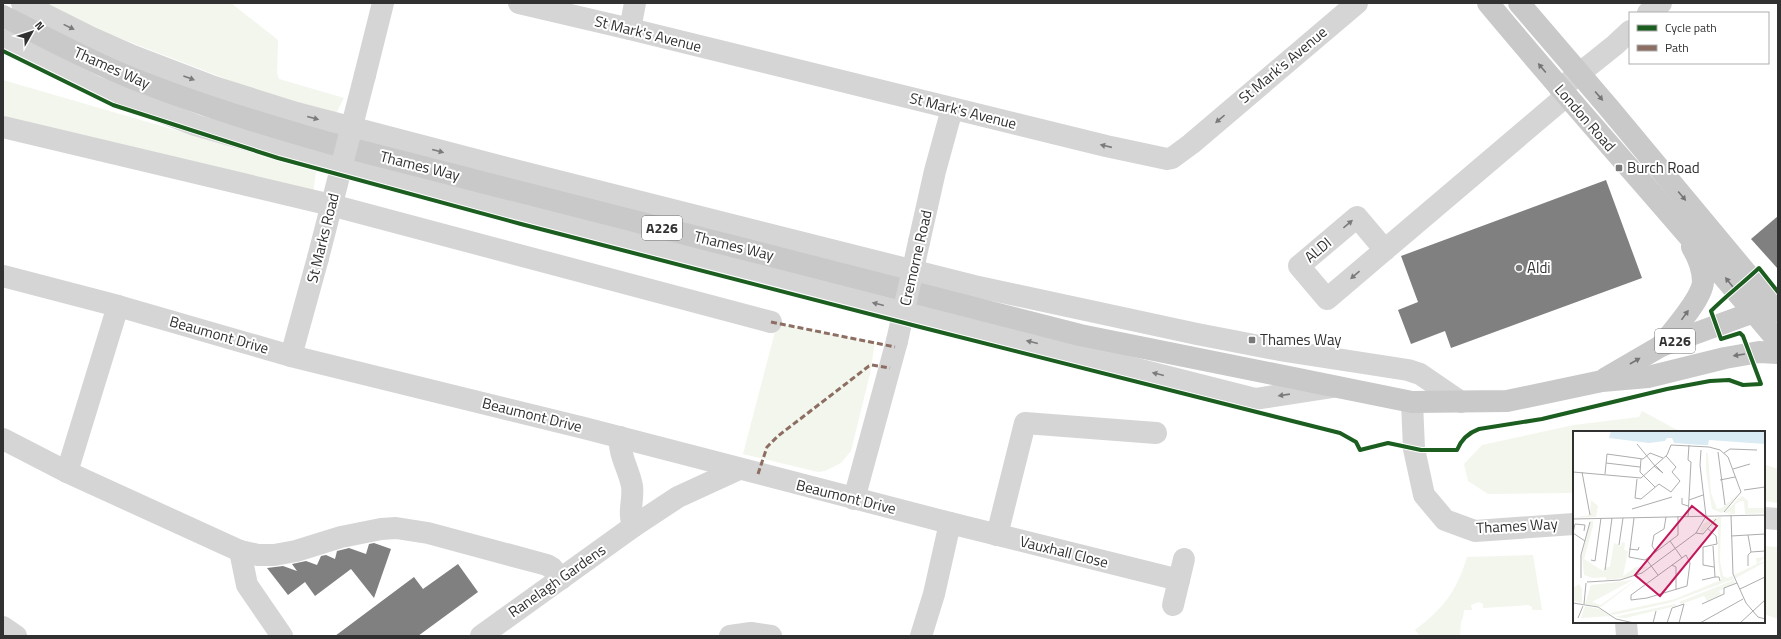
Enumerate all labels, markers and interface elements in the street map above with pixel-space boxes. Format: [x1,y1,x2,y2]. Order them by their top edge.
street label: St Mark's Avenue [592,9,704,58]
north arrow [12,12,52,52]
legend [1629,12,1769,64]
text: N [31,18,48,34]
text: Cycle path [1665,18,1717,37]
street label: St Mark's Avenue [1233,21,1332,109]
one-way arrow [64,24,75,30]
text: Path [1665,38,1689,57]
street label: Thames Way [70,40,154,95]
one-way arrow [1538,62,1547,73]
one-way arrow [183,75,195,81]
street label: London Road [1550,79,1621,156]
street label: St Mark's Avenue [907,86,1019,135]
one-way arrow [1594,91,1604,101]
one-way arrow [1215,114,1226,123]
one-way arrow [307,115,319,121]
one-way arrow [1100,143,1112,149]
street label: Thames Way [378,144,462,187]
one-way arrow [432,148,445,154]
place label: Burch Road [1627,156,1700,179]
marker: Burch Road [1614,163,1624,173]
street label: St Marks Road [300,191,345,285]
one-way arrow [1677,191,1686,202]
street label: Cremorne Road [893,208,938,308]
road number: A226 [642,216,682,240]
one-way arrow [1344,220,1353,229]
street label: Thames Way [692,224,776,267]
street label: ALDI [1299,231,1336,268]
place label: Aldi [1527,256,1551,279]
marker: Aldi [1514,263,1524,273]
one-way arrow [1350,270,1360,280]
one-way arrow [1724,277,1733,288]
one-way arrow [872,301,884,307]
street label: Beaumont Drive [167,309,271,360]
one-way arrow [1681,310,1689,321]
place label: Thames Way [1260,328,1342,351]
road number: A226 [1655,329,1695,353]
marker: Thames Way [1247,335,1257,345]
one-way arrow [1025,339,1038,345]
one-way arrow [1733,353,1745,359]
one-way arrow [1629,357,1641,364]
one-way arrow [1151,371,1163,377]
street label: Beaumont Drive [480,391,584,438]
one-way arrow [1278,392,1290,398]
inset map [1573,431,1765,623]
street label: Beaumont Drive [794,473,898,520]
street label: Thames Way [1476,512,1558,539]
street label: Vauxhall Close [1017,529,1111,574]
street label: Ranelagh Gardens [503,538,610,623]

